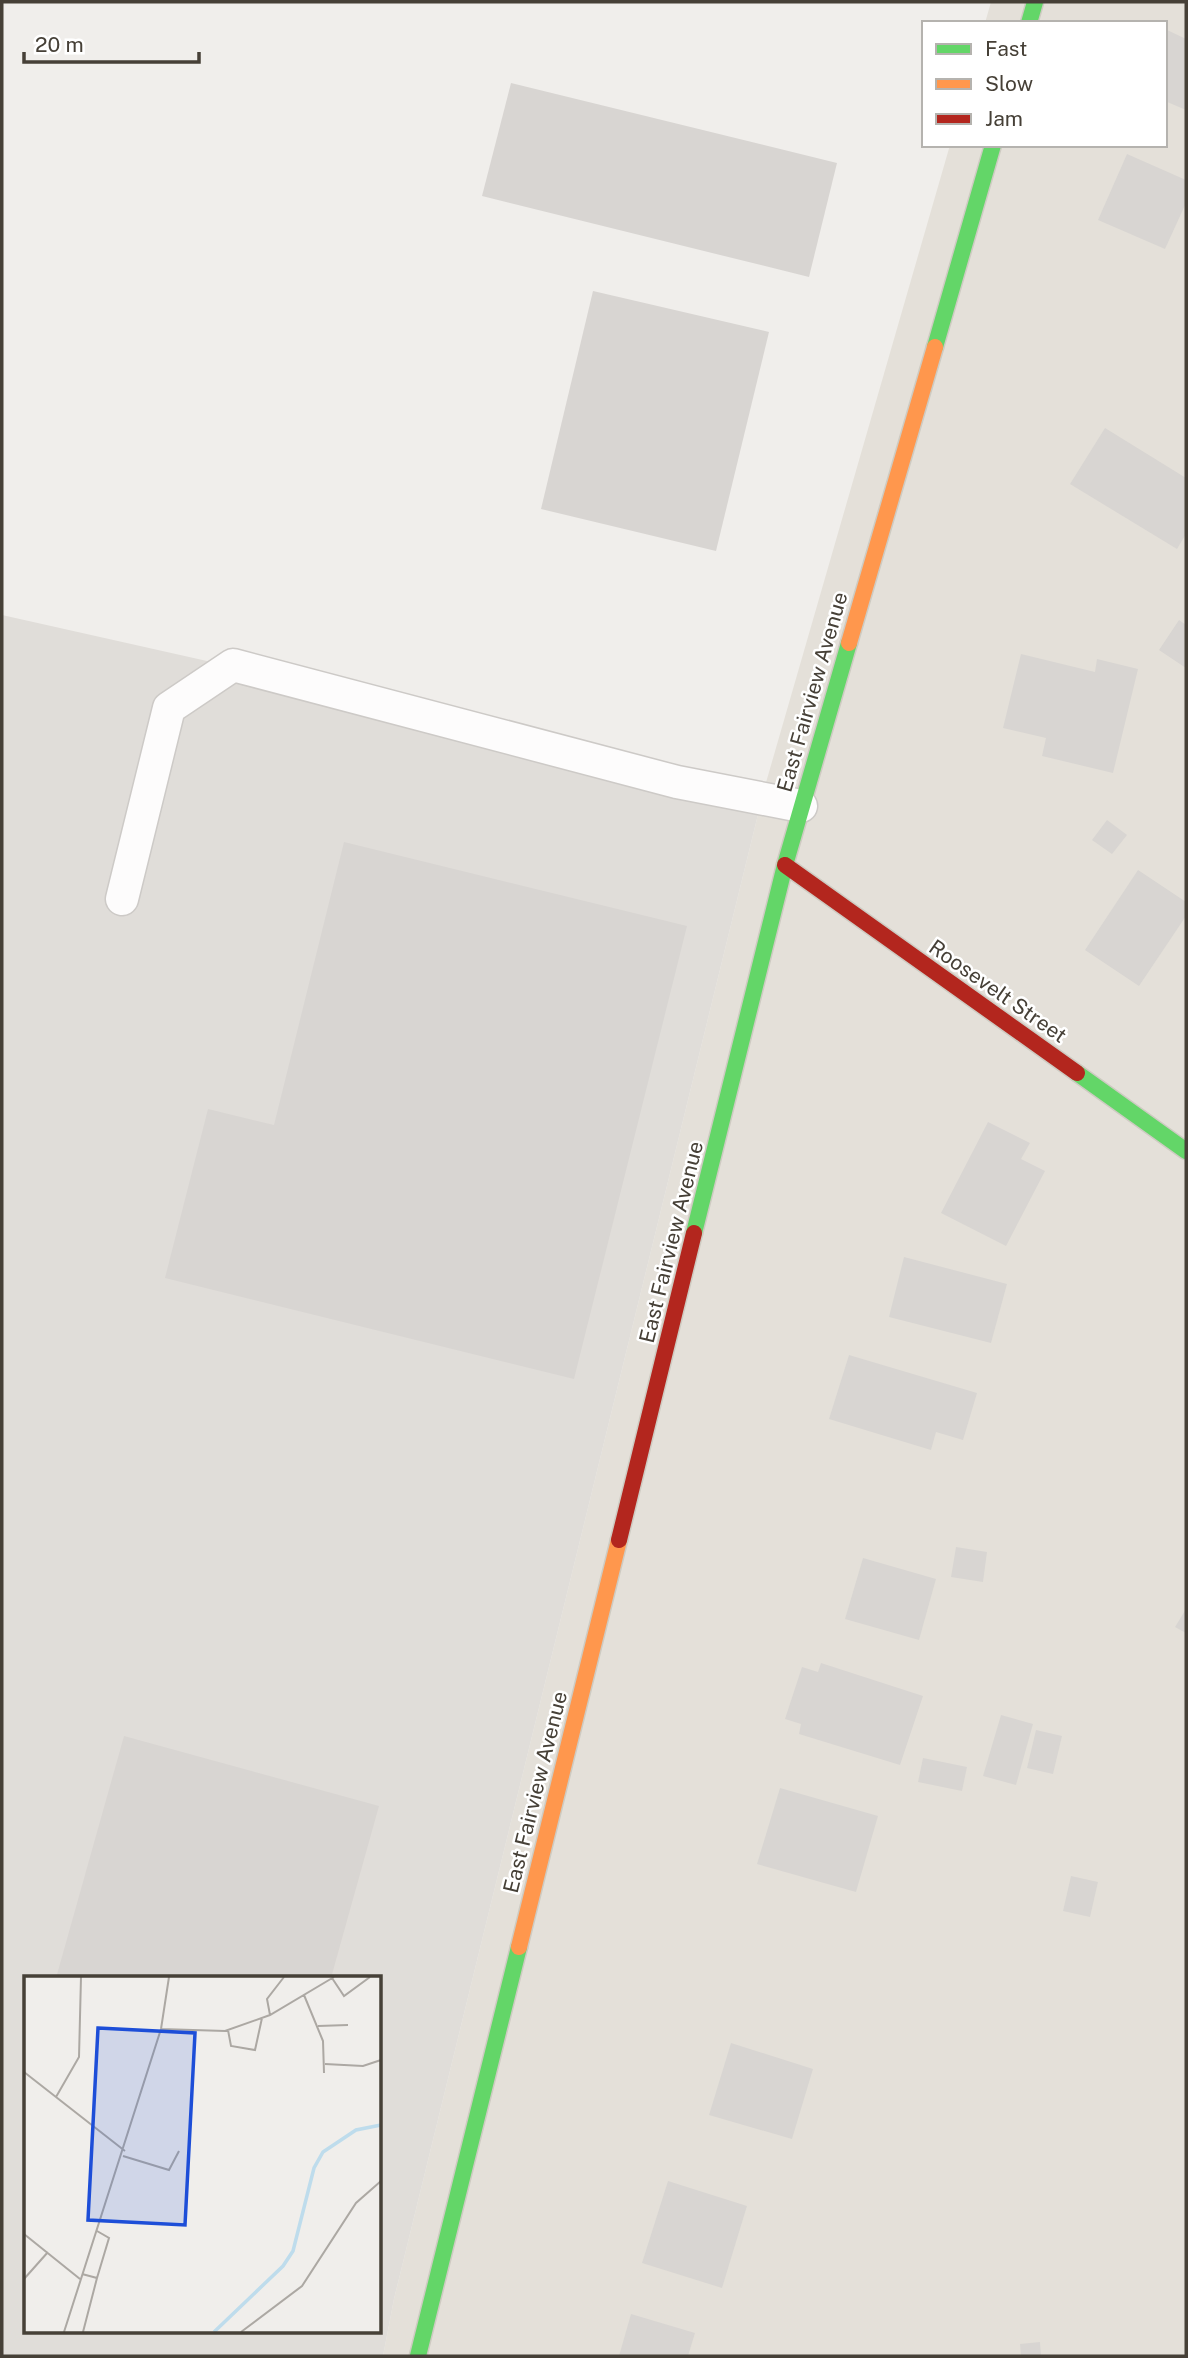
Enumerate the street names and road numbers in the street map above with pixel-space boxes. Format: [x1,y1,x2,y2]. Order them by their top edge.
street label: East Fairview Avenue [771,589,853,795]
street label: Roosevelt Street [924,934,1072,1048]
street label: East Fairview Avenue [634,1139,708,1345]
street label: East Fairview Avenue [498,1689,572,1895]

